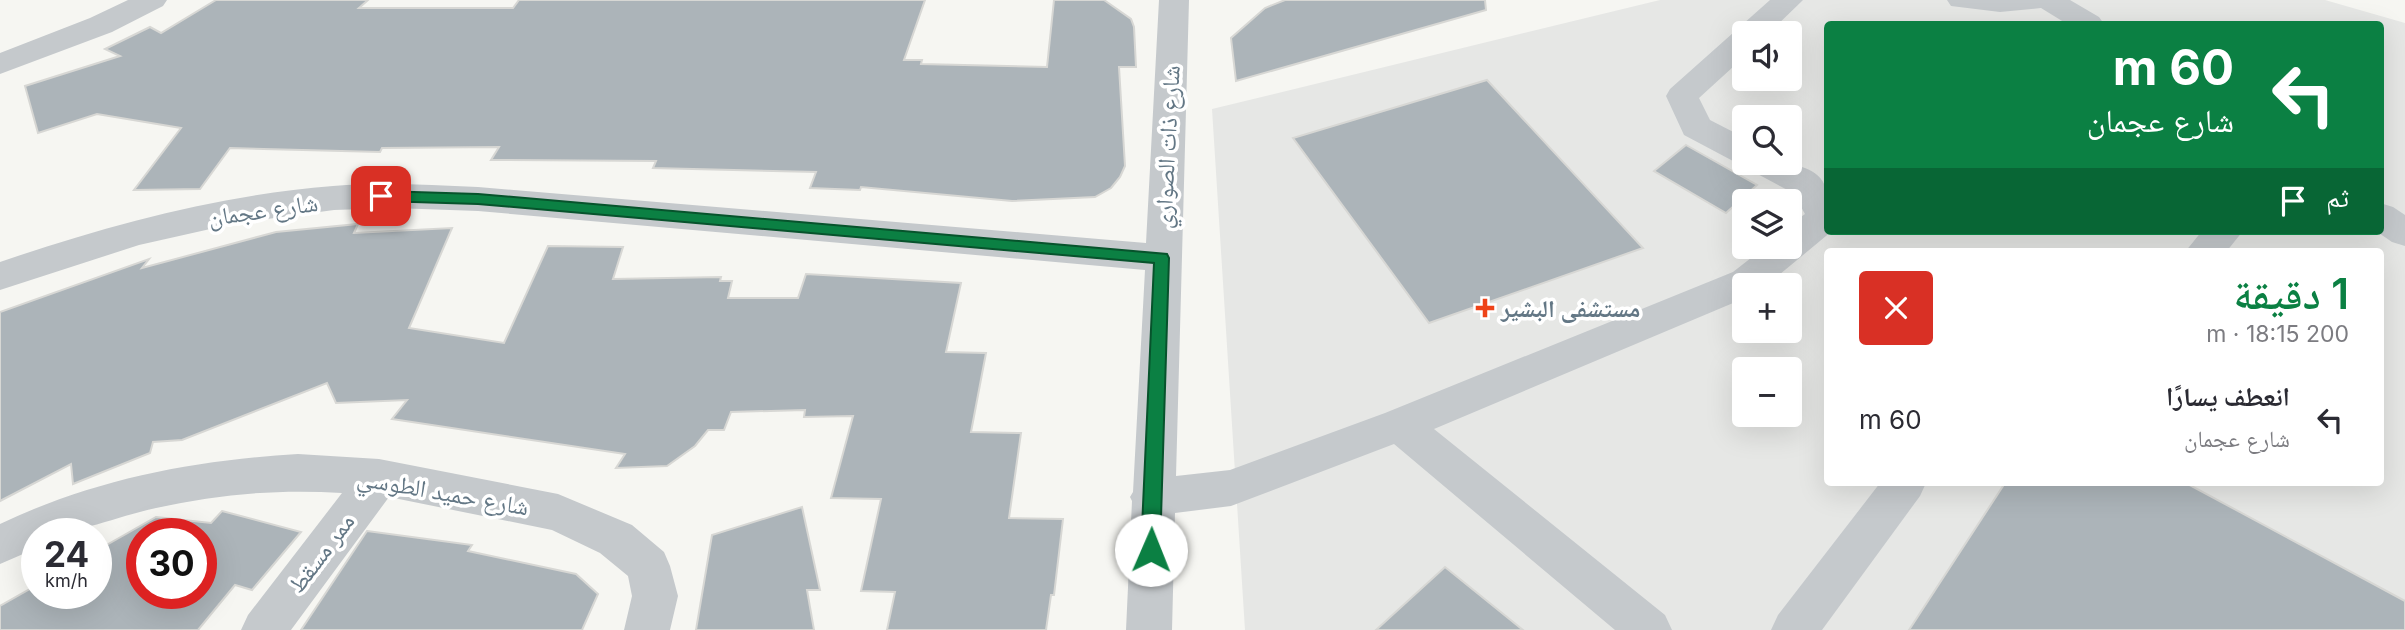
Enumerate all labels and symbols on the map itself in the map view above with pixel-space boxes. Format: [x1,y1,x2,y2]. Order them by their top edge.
street label: شارع ذات الصواري [1148,64,1191,230]
pin [351,166,411,226]
street label: شارع عجمان [206,188,320,233]
place label: مستشفى البشير [1500,294,1640,323]
marker: مستشفى البشير [1475,298,1495,318]
street label: شارع حميد الطوسي [354,463,531,526]
street label: ممر مسقط [282,508,360,598]
position arrow [1114,513,1188,587]
speed limit sign: 30 [126,518,217,609]

